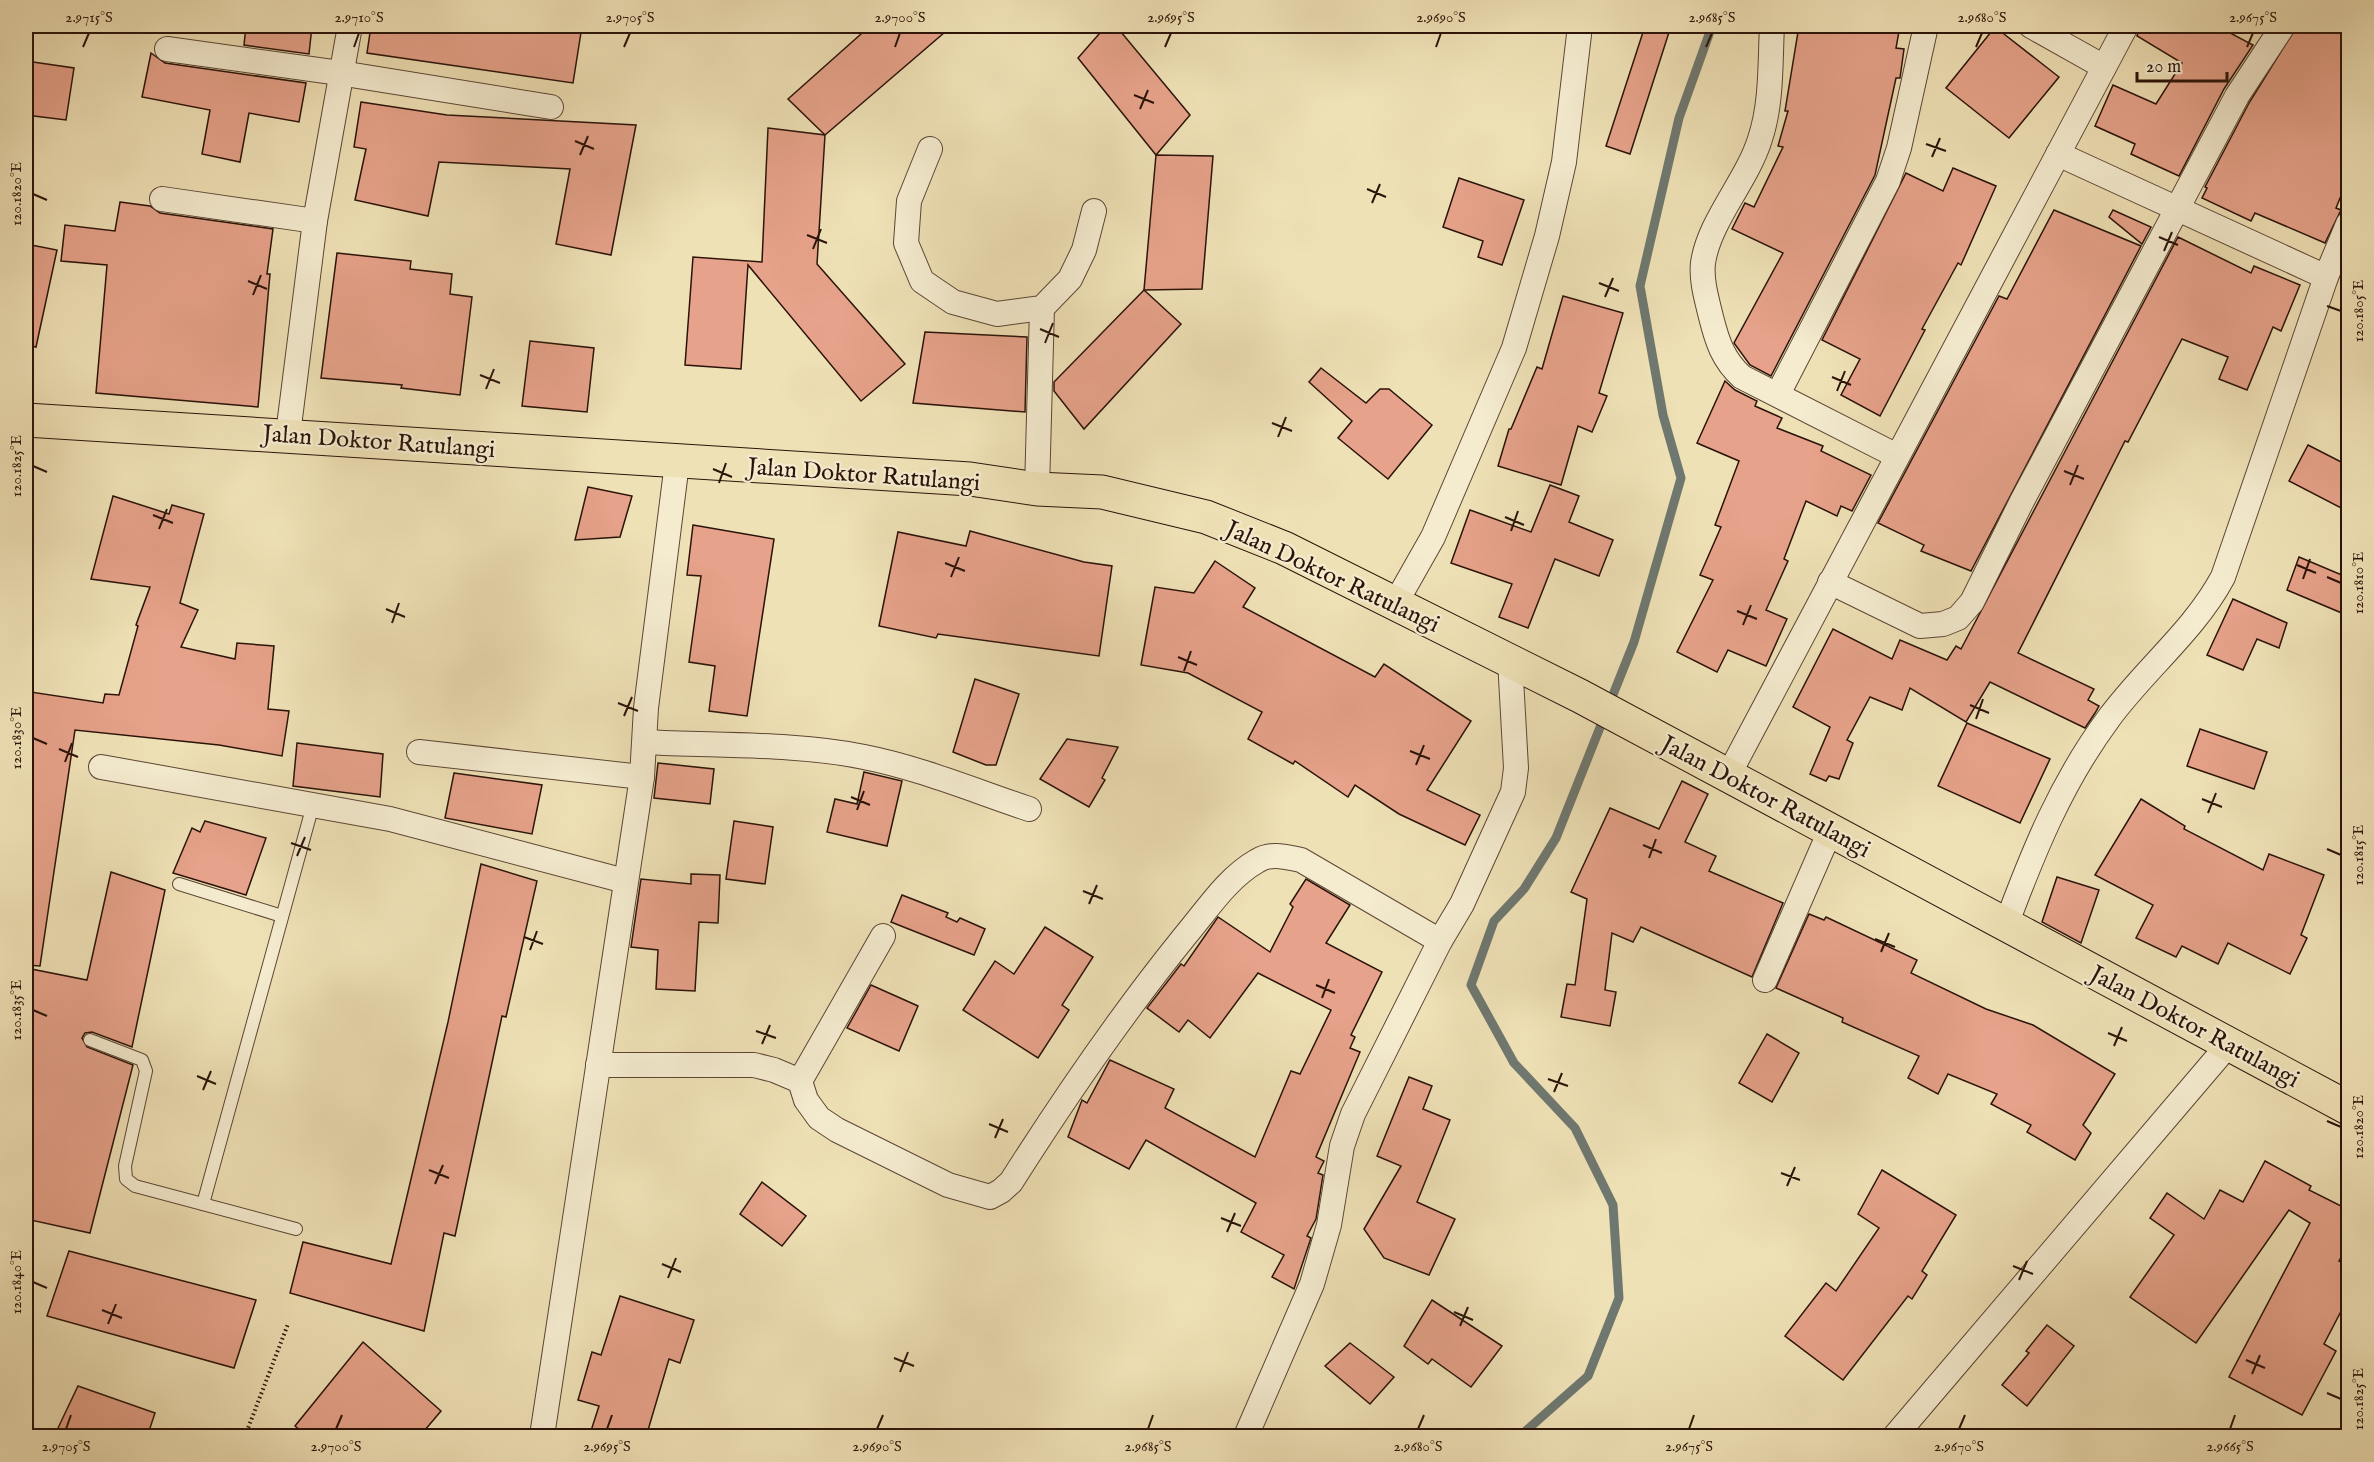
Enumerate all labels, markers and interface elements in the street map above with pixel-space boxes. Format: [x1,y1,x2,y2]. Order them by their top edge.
text: 2.9715°S [65,8,113,27]
text: 2.9710°S [334,8,384,27]
text: 2.9705°S [605,8,655,27]
text: 2.9700°S [875,8,926,27]
text: 2.9695°S [1147,8,1195,27]
text: 2.9690°S [1416,8,1466,27]
text: 2.9685°S [1689,8,1735,27]
text: 2.9680°S [1958,8,2006,27]
text: 2.9675°S [2229,8,2277,27]
scale bar [2137,45,2227,83]
text: 20 m [2146,56,2181,79]
text: 120.1820°E [7,162,26,226]
text: 120.1805°E [2349,280,2368,342]
street label: Jalan Doktor Ratulangi [259,419,496,466]
text: 120.1825°E [7,435,26,497]
street label: Jalan Doktor Ratulangi [744,452,981,499]
street label: Jalan Doktor Ratulangi [1218,513,1444,641]
text: 120.1810°E [2349,552,2368,614]
text: 120.1830°E [7,707,26,769]
street label: Jalan Doktor Ratulangi [1653,728,1875,866]
text: 120.1815°E [2349,825,2368,885]
street label: Jalan Doktor Ratulangi [2082,958,2304,1096]
text: 120.1835°E [7,980,26,1040]
text: 120.1820°E [2349,1095,2368,1159]
text: 120.1840°E [7,1250,26,1314]
text: 120.1825°E [2349,1368,2368,1430]
text: 2.9705°S [41,1437,91,1456]
text: 2.9700°S [311,1437,362,1456]
text: 2.9695°S [583,1437,631,1456]
text: 2.9690°S [852,1437,902,1456]
text: 2.9685°S [1125,1437,1171,1456]
text: 2.9680°S [1394,1437,1442,1456]
text: 2.9675°S [1665,1437,1713,1456]
text: 2.9670°S [1934,1437,1984,1456]
text: 2.9665°S [2206,1437,2254,1456]

